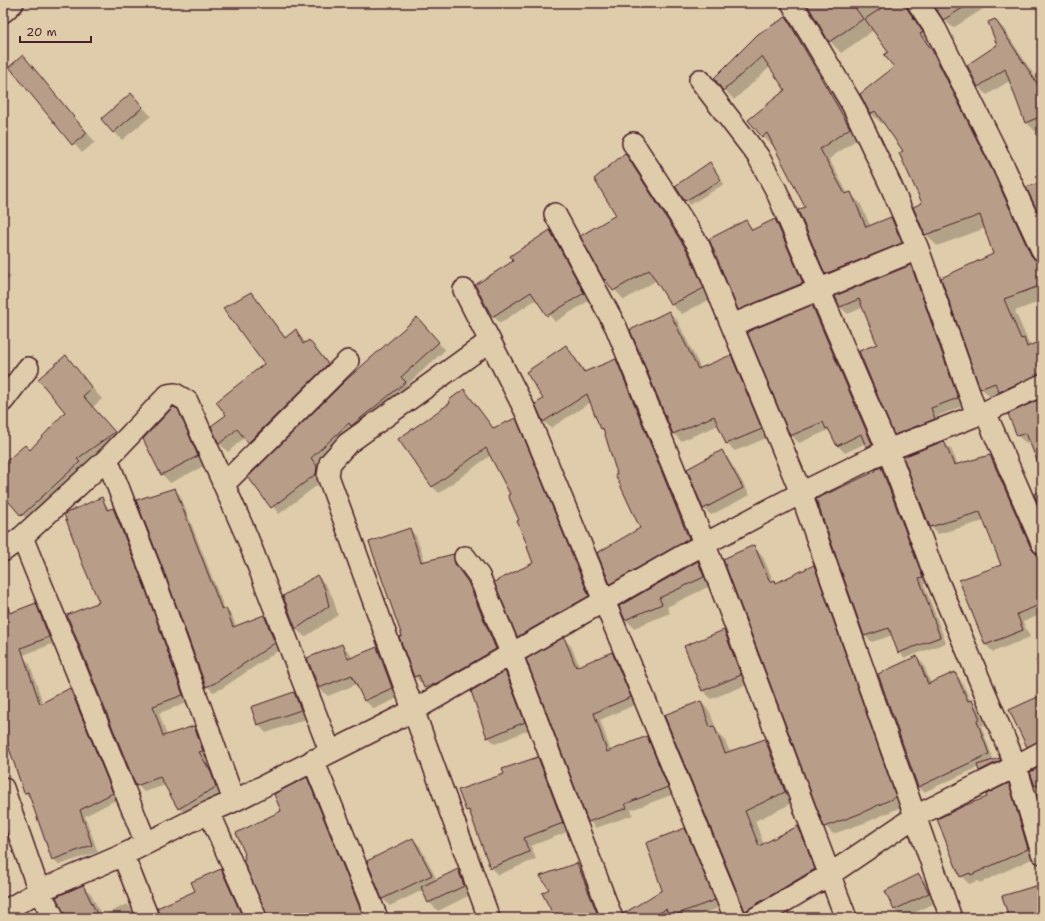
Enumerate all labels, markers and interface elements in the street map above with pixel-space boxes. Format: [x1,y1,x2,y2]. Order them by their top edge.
scale bar [20,18,91,44]
text: 20 m [26,24,57,40]

